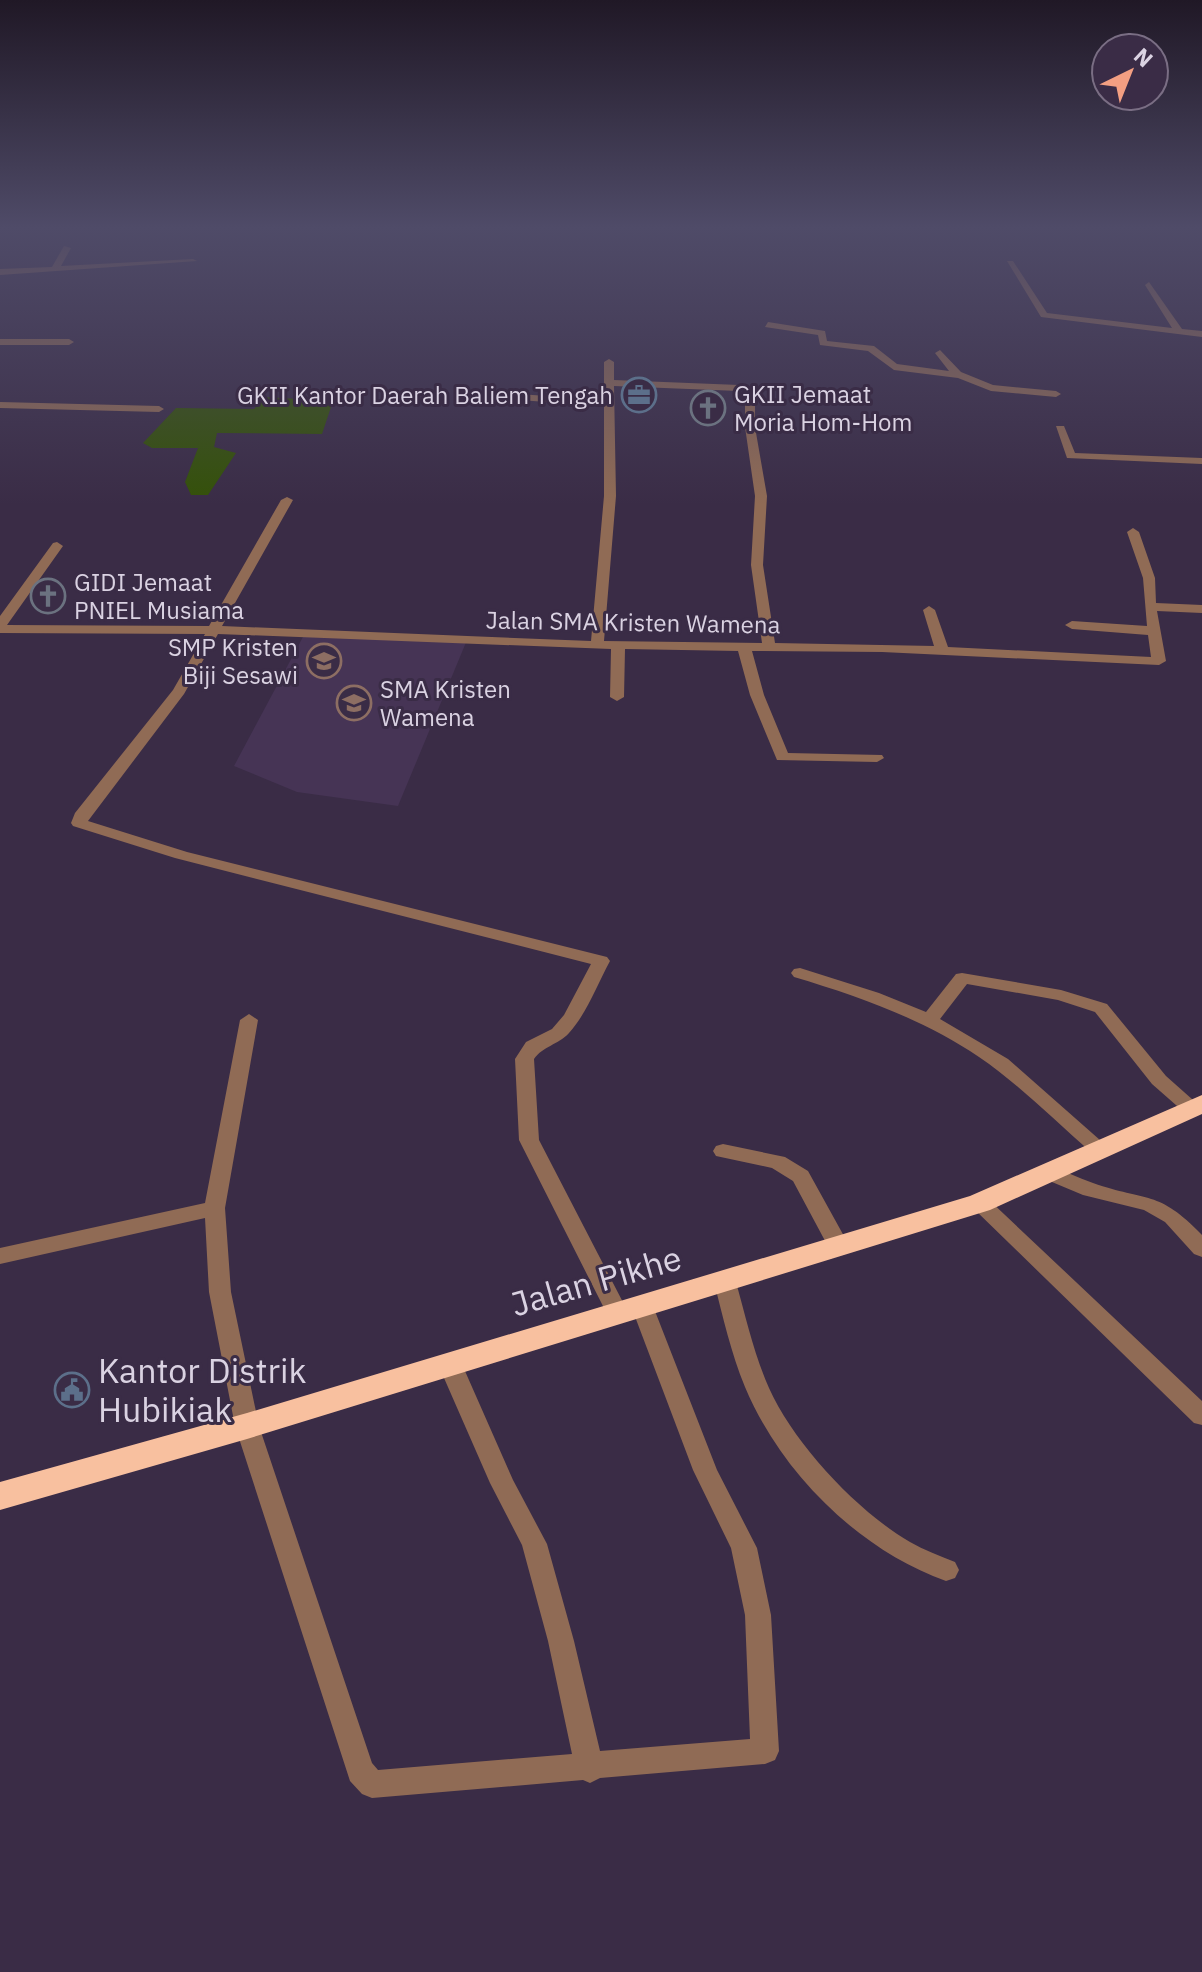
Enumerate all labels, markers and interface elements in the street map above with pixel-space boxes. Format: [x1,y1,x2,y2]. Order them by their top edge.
north arrow [1090,32,1170,112]
text: N [1128,41,1160,73]
office icon: GKII Kantor Daerah Baliem Tengah [620,376,658,414]
place label: GKII Jemaat Moria Hom-Hom [734,378,913,438]
place label: GKII Kantor Daerah Baliem Tengah [237,379,613,411]
church icon: GKII Jemaat Moria Hom-Hom [689,389,727,427]
place label: GIDI Jemaat PNIEL Musiama [74,566,244,626]
church icon: GIDI Jemaat PNIEL Musiama [29,577,67,615]
street label: Jalan SMA Kristen Wamena [485,603,781,641]
place label: SMP Kristen Biji Sesawi [168,631,298,691]
school or university icon: SMP Kristen Biji Sesawi [305,642,343,680]
place label: SMA Kristen Wamena [380,673,511,733]
school or university icon: SMA Kristen Wamena [335,684,373,722]
street label: Jalan Pikhe [506,1235,686,1325]
place label: Kantor Distrik Hubikiak [98,1348,306,1431]
public building icon: Kantor Distrik Hubikiak [53,1371,91,1409]

